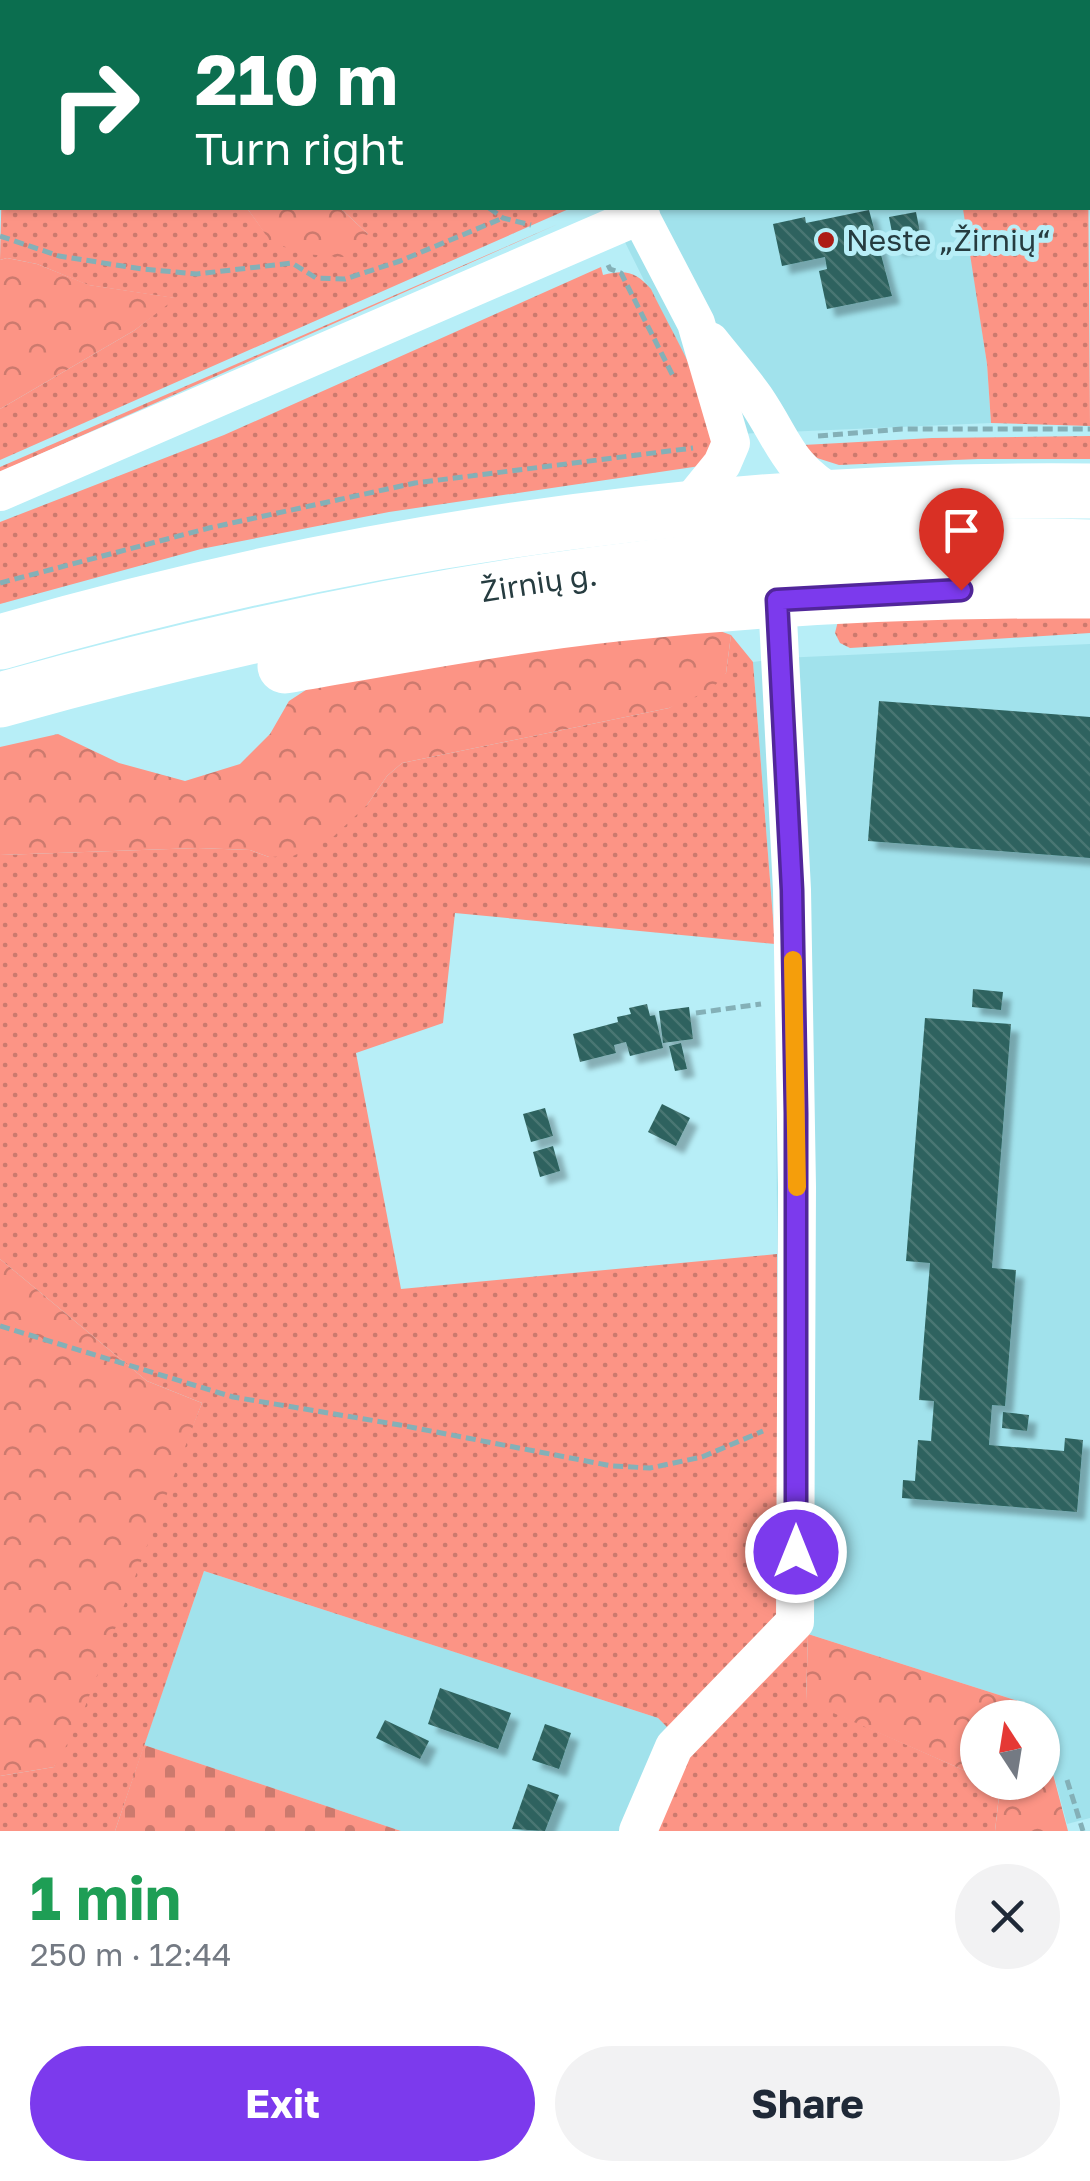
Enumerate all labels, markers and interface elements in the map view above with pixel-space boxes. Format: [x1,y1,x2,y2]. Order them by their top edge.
text: 210 m [195,36,398,120]
icon: right [30,40,160,170]
text: Turn right [195,121,405,175]
place label: Neste „Žirnių“ [846,222,1051,258]
marker: Neste „Žirnių“ [815,229,837,251]
pin [919,488,1004,591]
icon: arrive [934,503,989,558]
street label: Žirnių g. [478,556,599,609]
position arrow [744,1500,848,1604]
north arrow [960,1700,1060,1800]
map controls [960,1700,1060,1800]
text: 1 min [30,1861,181,1933]
button: close [955,1864,1060,1969]
text: 250 m · 12:44 [30,1935,232,1973]
button: Exit [30,2046,535,2161]
button: Share [555,2046,1060,2161]

